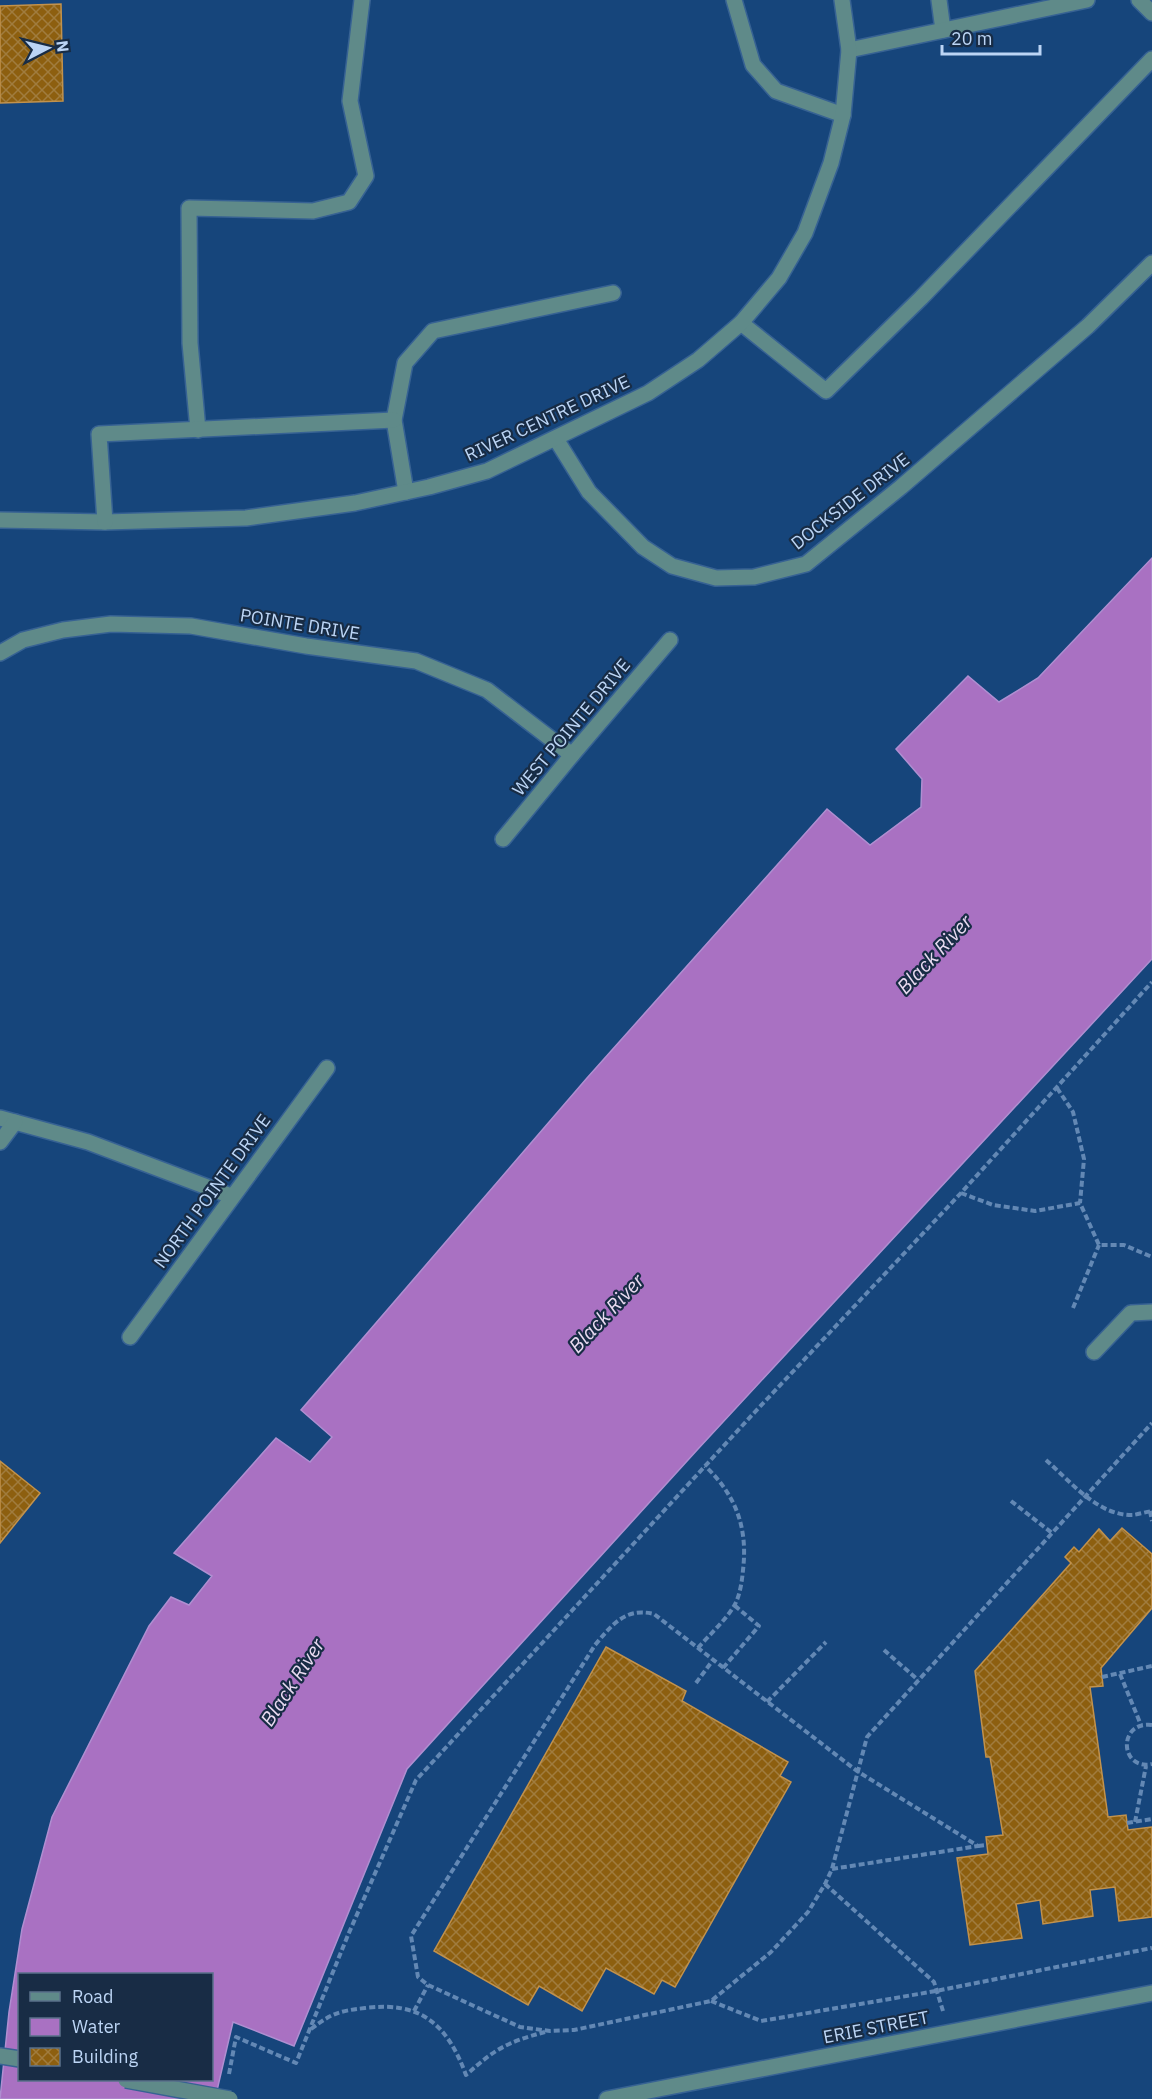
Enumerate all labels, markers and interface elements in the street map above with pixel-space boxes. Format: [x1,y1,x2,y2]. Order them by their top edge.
north arrow [18,18,78,78]
scale bar [942,18,1040,56]
text: 20 m [951,27,993,50]
text: N [52,39,74,53]
street label: RIVER CENTRE DRIVE [461,370,633,466]
street label: DOCKSIDE DRIVE [786,448,914,554]
street label: POINTE DRIVE [239,603,361,645]
street label: WEST POINTE DRIVE [507,654,635,800]
water label: Black River [890,908,978,999]
street label: NORTH POINTE DRIVE [148,1110,276,1272]
water label: Black River [562,1267,650,1358]
water label: Black River [254,1632,331,1731]
legend [18,1973,213,2081]
text: Road [72,1985,113,2008]
street label: ERIE STREET [821,2005,931,2049]
text: Water [72,2015,121,2038]
text: Building [72,2045,139,2068]

